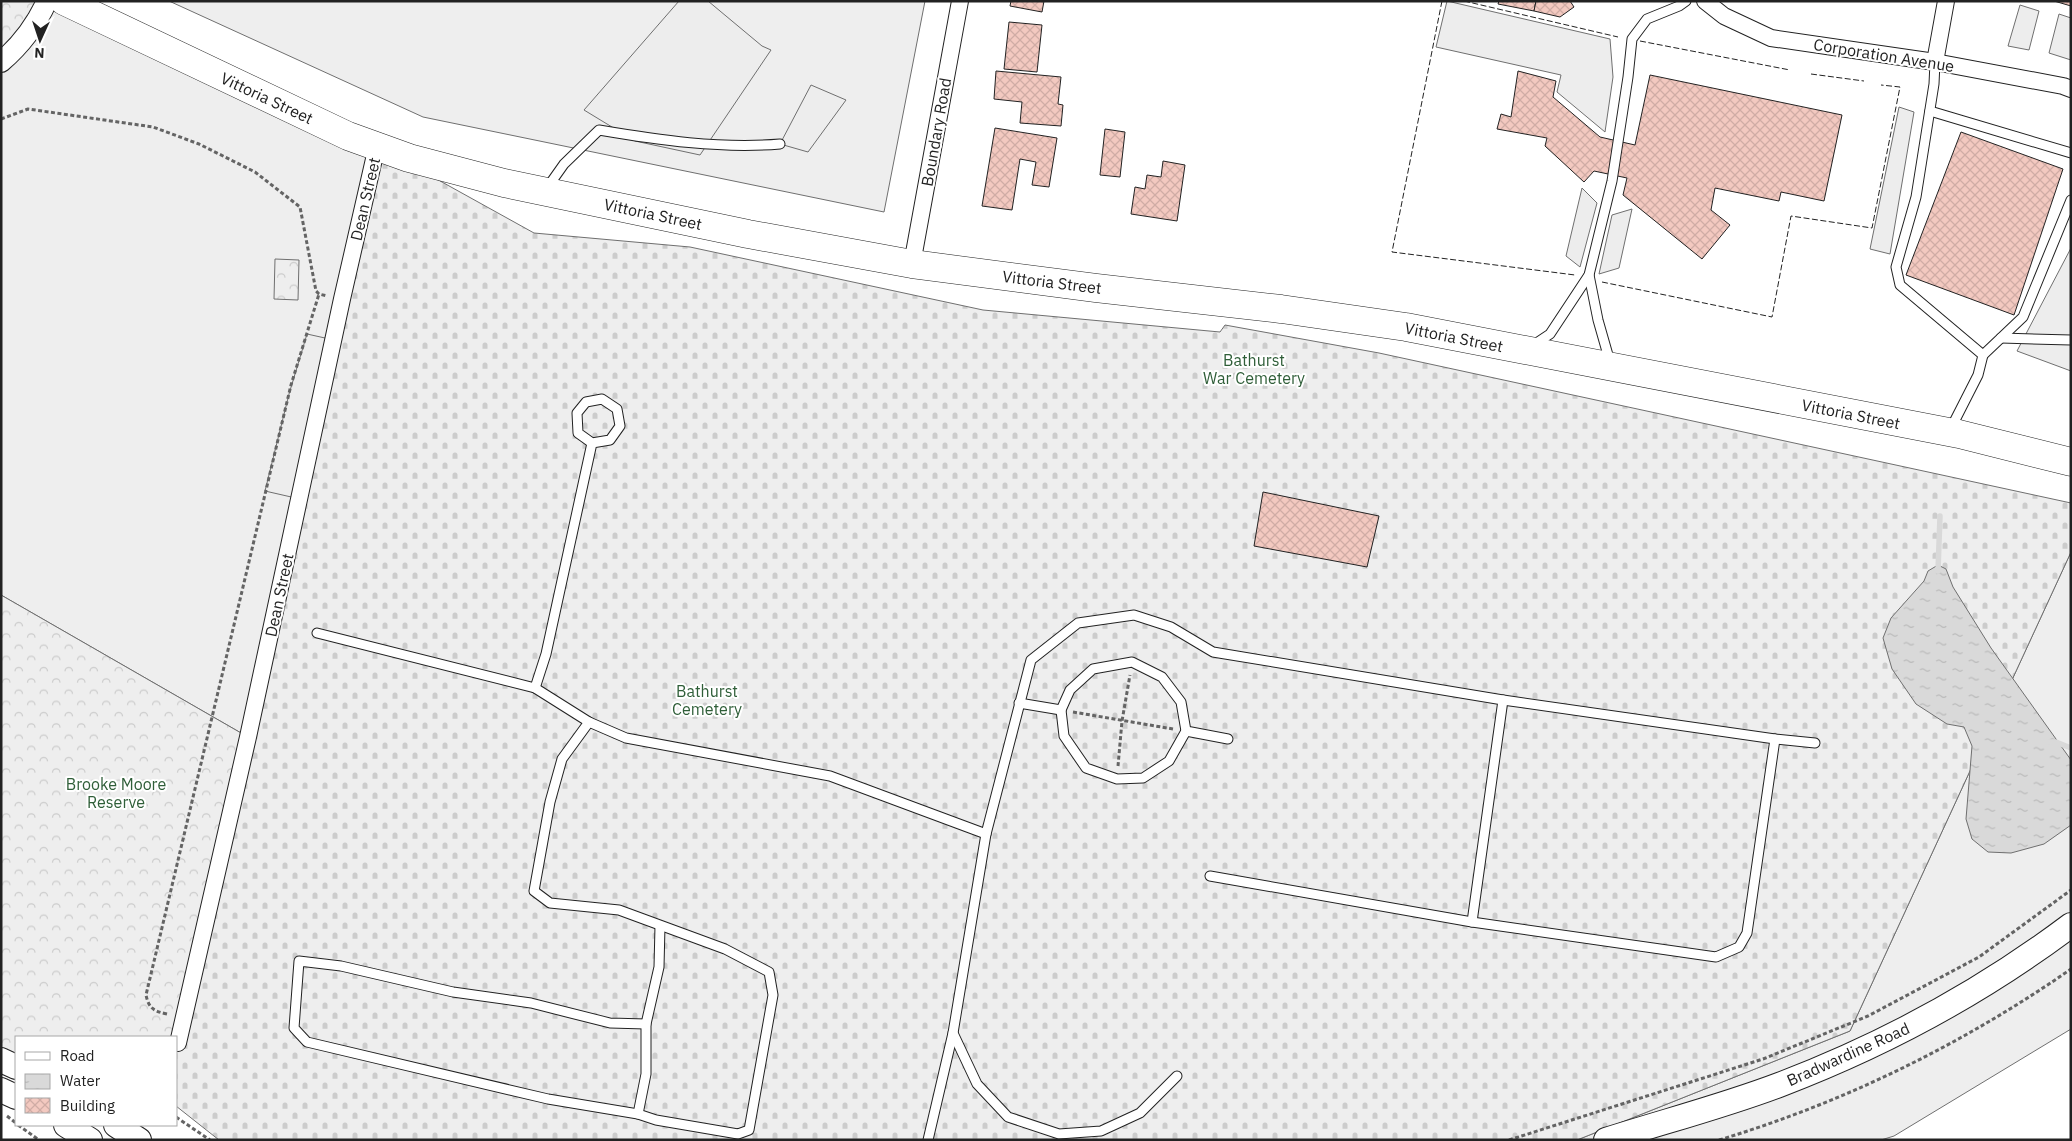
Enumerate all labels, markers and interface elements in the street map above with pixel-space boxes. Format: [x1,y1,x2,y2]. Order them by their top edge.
north arrow [15,15,65,65]
street label: Corporation Avenue [1812,34,1956,76]
text: N [34,44,45,62]
street label: Vittoria Street [218,68,316,128]
street label: Boundary Road [917,76,955,188]
street label: Dean Street [346,155,384,243]
street label: Vittoria Street [602,194,704,234]
street label: Vittoria Street [1001,266,1103,298]
street label: Vittoria Street [1403,318,1505,356]
park label: Bathurst War Cemetery [1203,350,1305,388]
street label: Vittoria Street [1800,395,1902,433]
street label: Dean Street [260,551,298,639]
park label: Bathurst Cemetery [672,681,742,719]
park label: Brooke Moore Reserve [66,774,166,812]
street label: Bradwardine Road [1784,1018,1912,1090]
legend [15,1036,178,1126]
text: Road [60,1046,95,1065]
text: Water [60,1071,101,1090]
text: Building [60,1096,115,1115]

